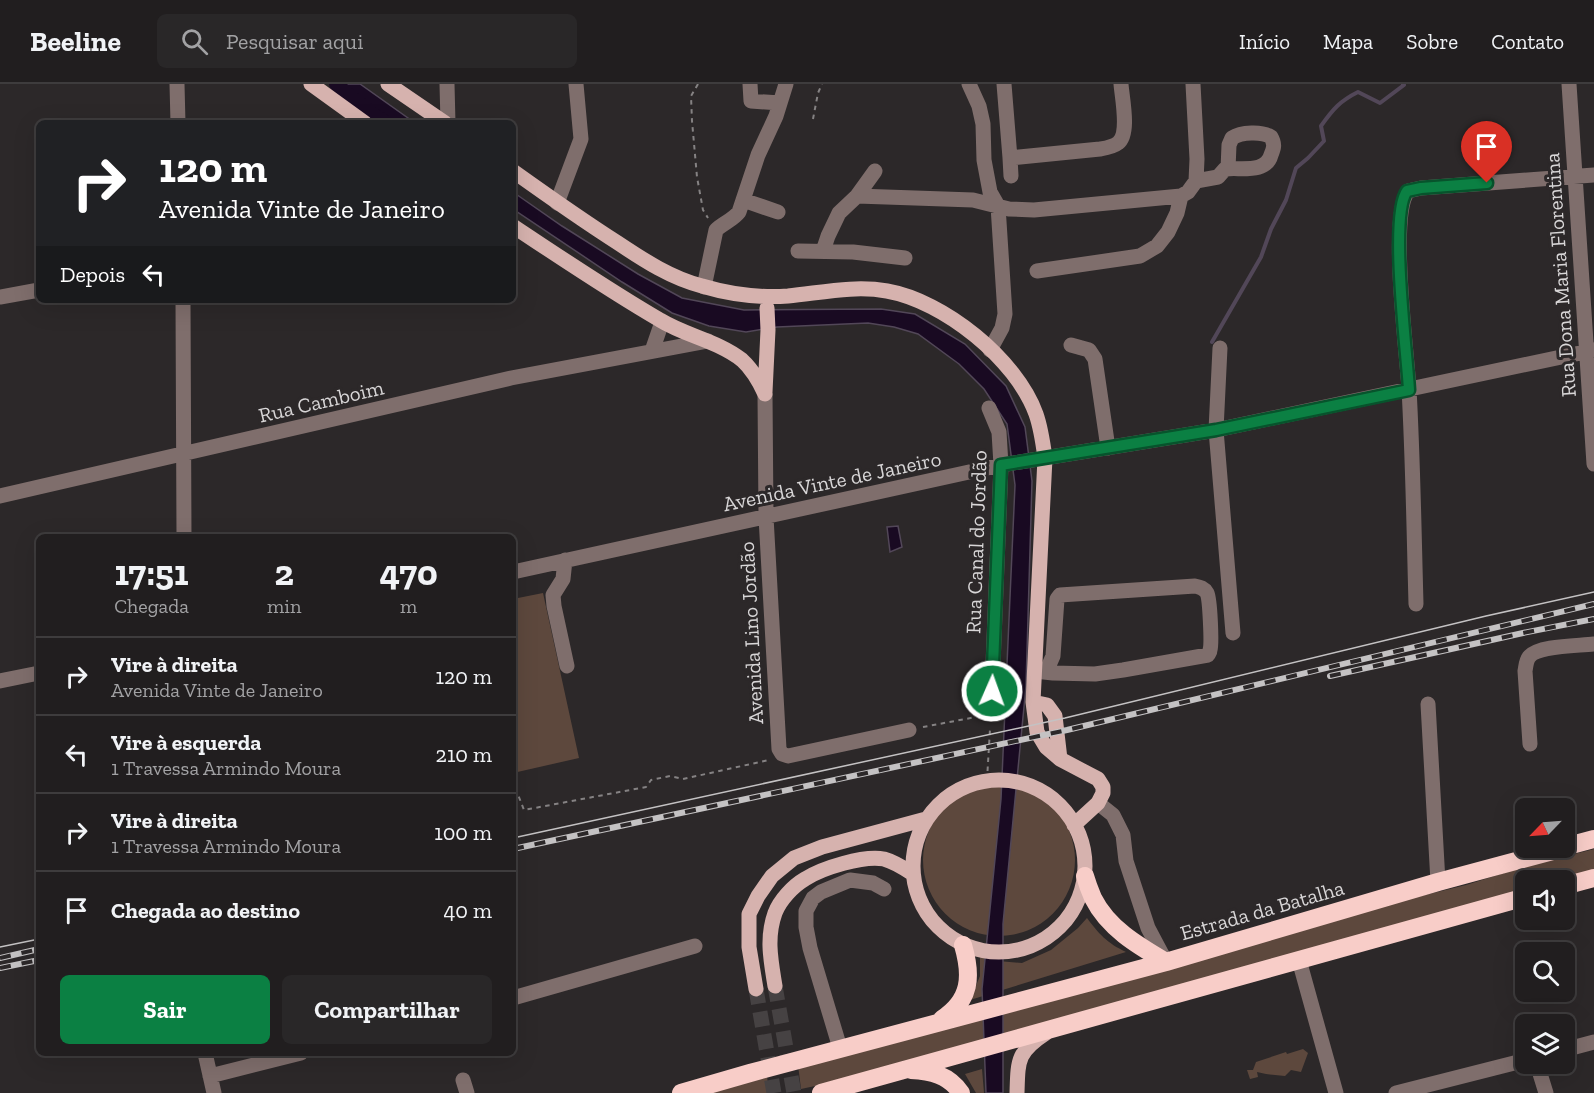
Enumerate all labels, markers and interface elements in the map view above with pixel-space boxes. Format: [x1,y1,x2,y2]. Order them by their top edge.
search box [157,14,577,68]
text: Beeline [30,25,121,58]
icon: search [178,25,211,58]
text: Pesquisar aqui [226,28,363,55]
text: Início [1239,29,1290,54]
text: Mapa [1323,29,1373,54]
text: Sobre [1406,29,1458,54]
text: Contato [1491,29,1564,54]
pin [1461,121,1512,183]
icon: arrive [1470,130,1503,163]
text: 120 m [159,142,267,193]
icon: right [60,144,138,222]
street label: Rua Dona Maria Florentina [1539,152,1581,398]
text: Avenida Vinte de Janeiro [159,193,445,225]
icon: left [137,258,170,291]
text: Depois [60,261,125,288]
street label: Rua Camboim [256,374,386,428]
street label: Avenida Vinte de Janeiro [721,446,943,516]
street label: Rua Canal do Jordão [960,450,992,634]
street label: Avenida Lino Jordão [734,541,768,725]
text: 17:51 [115,551,188,594]
text: 2 [275,551,294,594]
text: 470 [379,551,438,594]
text: Chegada [114,594,189,618]
text: min [267,594,301,618]
text: m [400,594,417,618]
text: Vire à direita [111,651,238,678]
position arrow [960,659,1024,723]
icon: right [60,660,93,693]
text: 120 m [436,663,492,690]
text: Avenida Vinte de Janeiro [111,678,323,702]
text: Vire à esquerda [111,729,261,756]
icon: left [60,738,93,771]
text: 210 m [436,741,492,768]
text: 1 Travessa Armindo Moura [111,756,341,780]
north arrow [1515,798,1575,858]
map controls [1515,798,1575,1074]
text: Vire à direita [111,807,238,834]
icon: right [60,816,93,849]
text: 100 m [434,819,492,846]
text: 1 Travessa Armindo Moura [111,834,341,858]
button: sound [1515,870,1575,930]
street label: Estrada da Batalha [1177,875,1347,945]
icon: arrive [60,894,93,927]
text: Chegada ao destino [111,897,300,924]
text: 40 m [443,897,492,924]
button: search [1515,942,1575,1002]
button: Sair [60,975,270,1044]
button: Compartilhar [282,975,492,1044]
button: layers [1515,1014,1575,1074]

